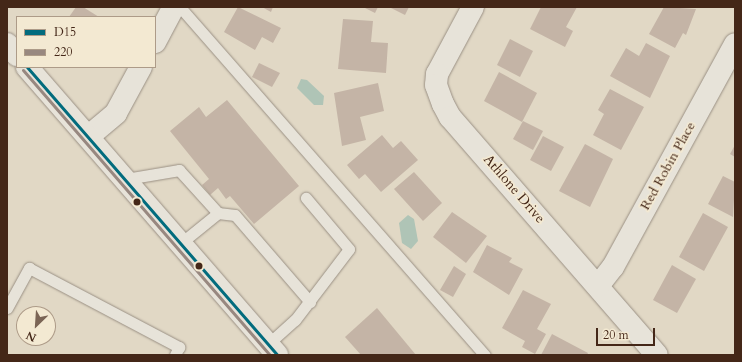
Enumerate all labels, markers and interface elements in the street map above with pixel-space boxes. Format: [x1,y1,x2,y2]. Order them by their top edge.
legend [16,16,156,68]
text: D15 [54,24,76,40]
text: 220 [54,44,72,60]
street label: Red Robin Place [637,119,699,213]
street label: Athlone Drive [480,151,548,227]
unlabelled marker [132,197,142,207]
unlabelled marker [194,261,204,271]
north arrow [16,306,56,346]
scale bar [598,320,657,346]
text: 20 m [603,327,629,343]
text: N [24,328,39,345]

